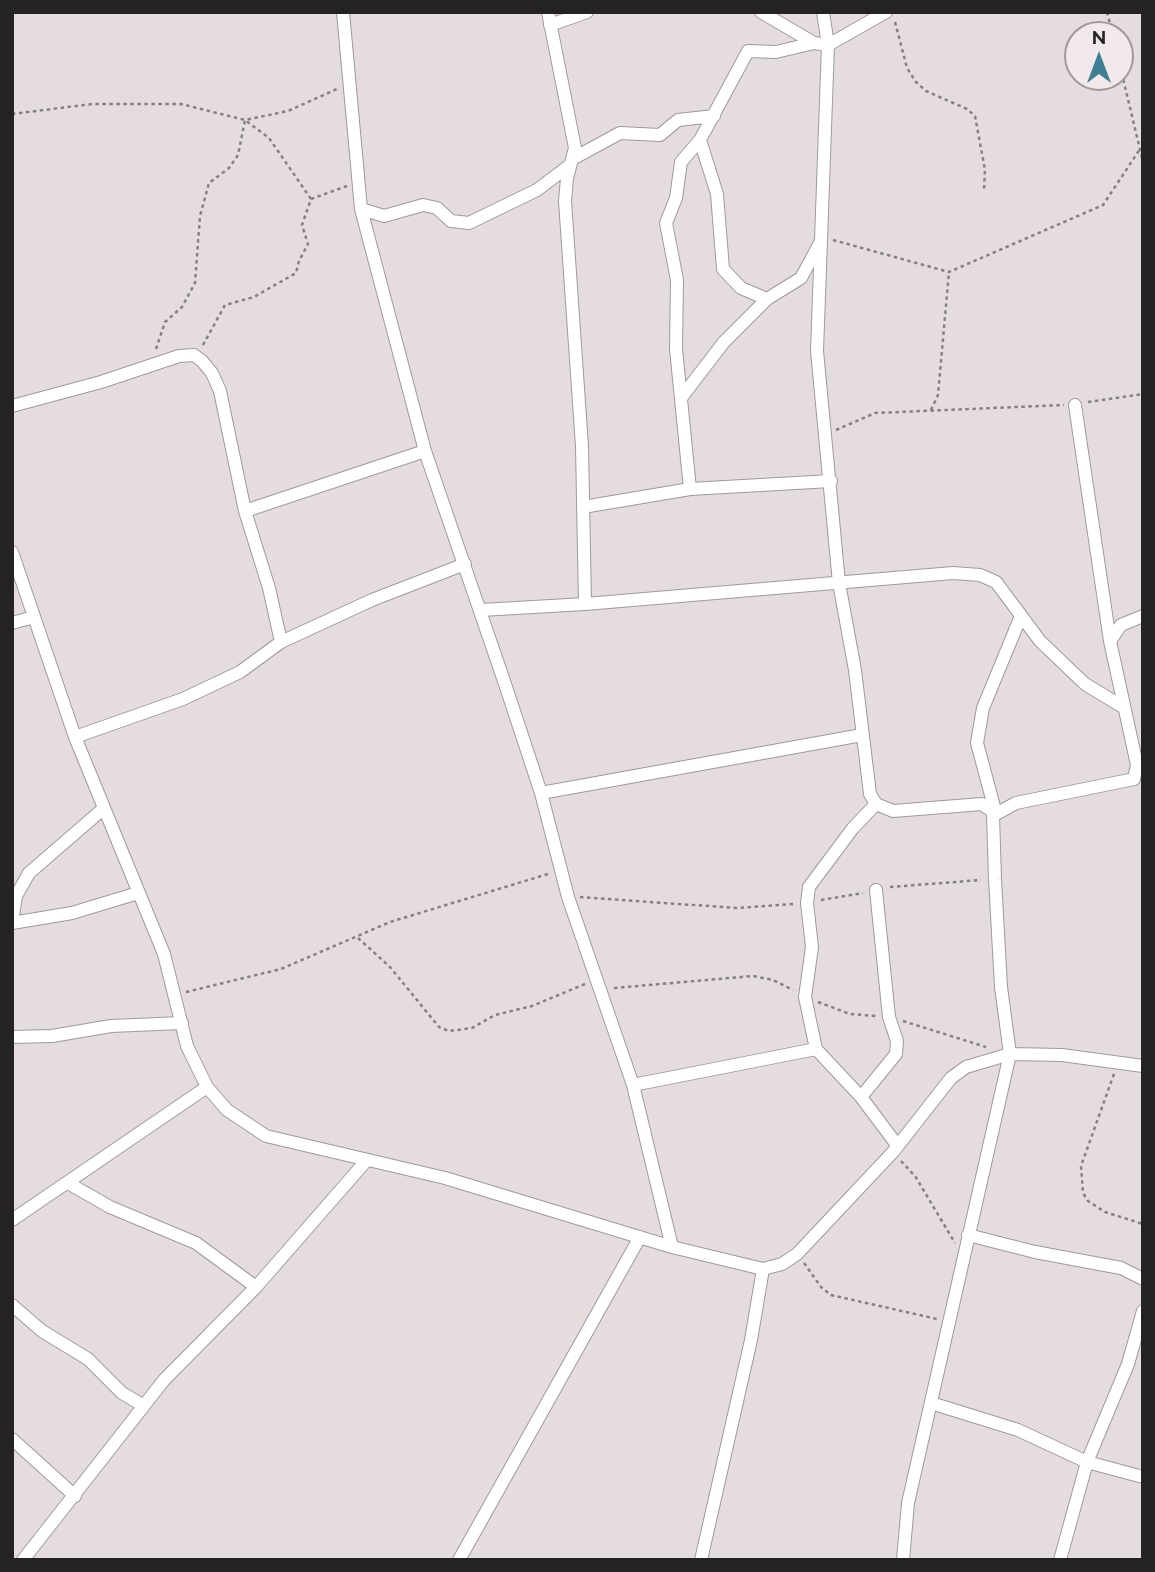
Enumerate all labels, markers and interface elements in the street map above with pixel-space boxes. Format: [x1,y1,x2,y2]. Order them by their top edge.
north arrow [1064,21,1134,91]
text: N [1092,26,1106,48]

